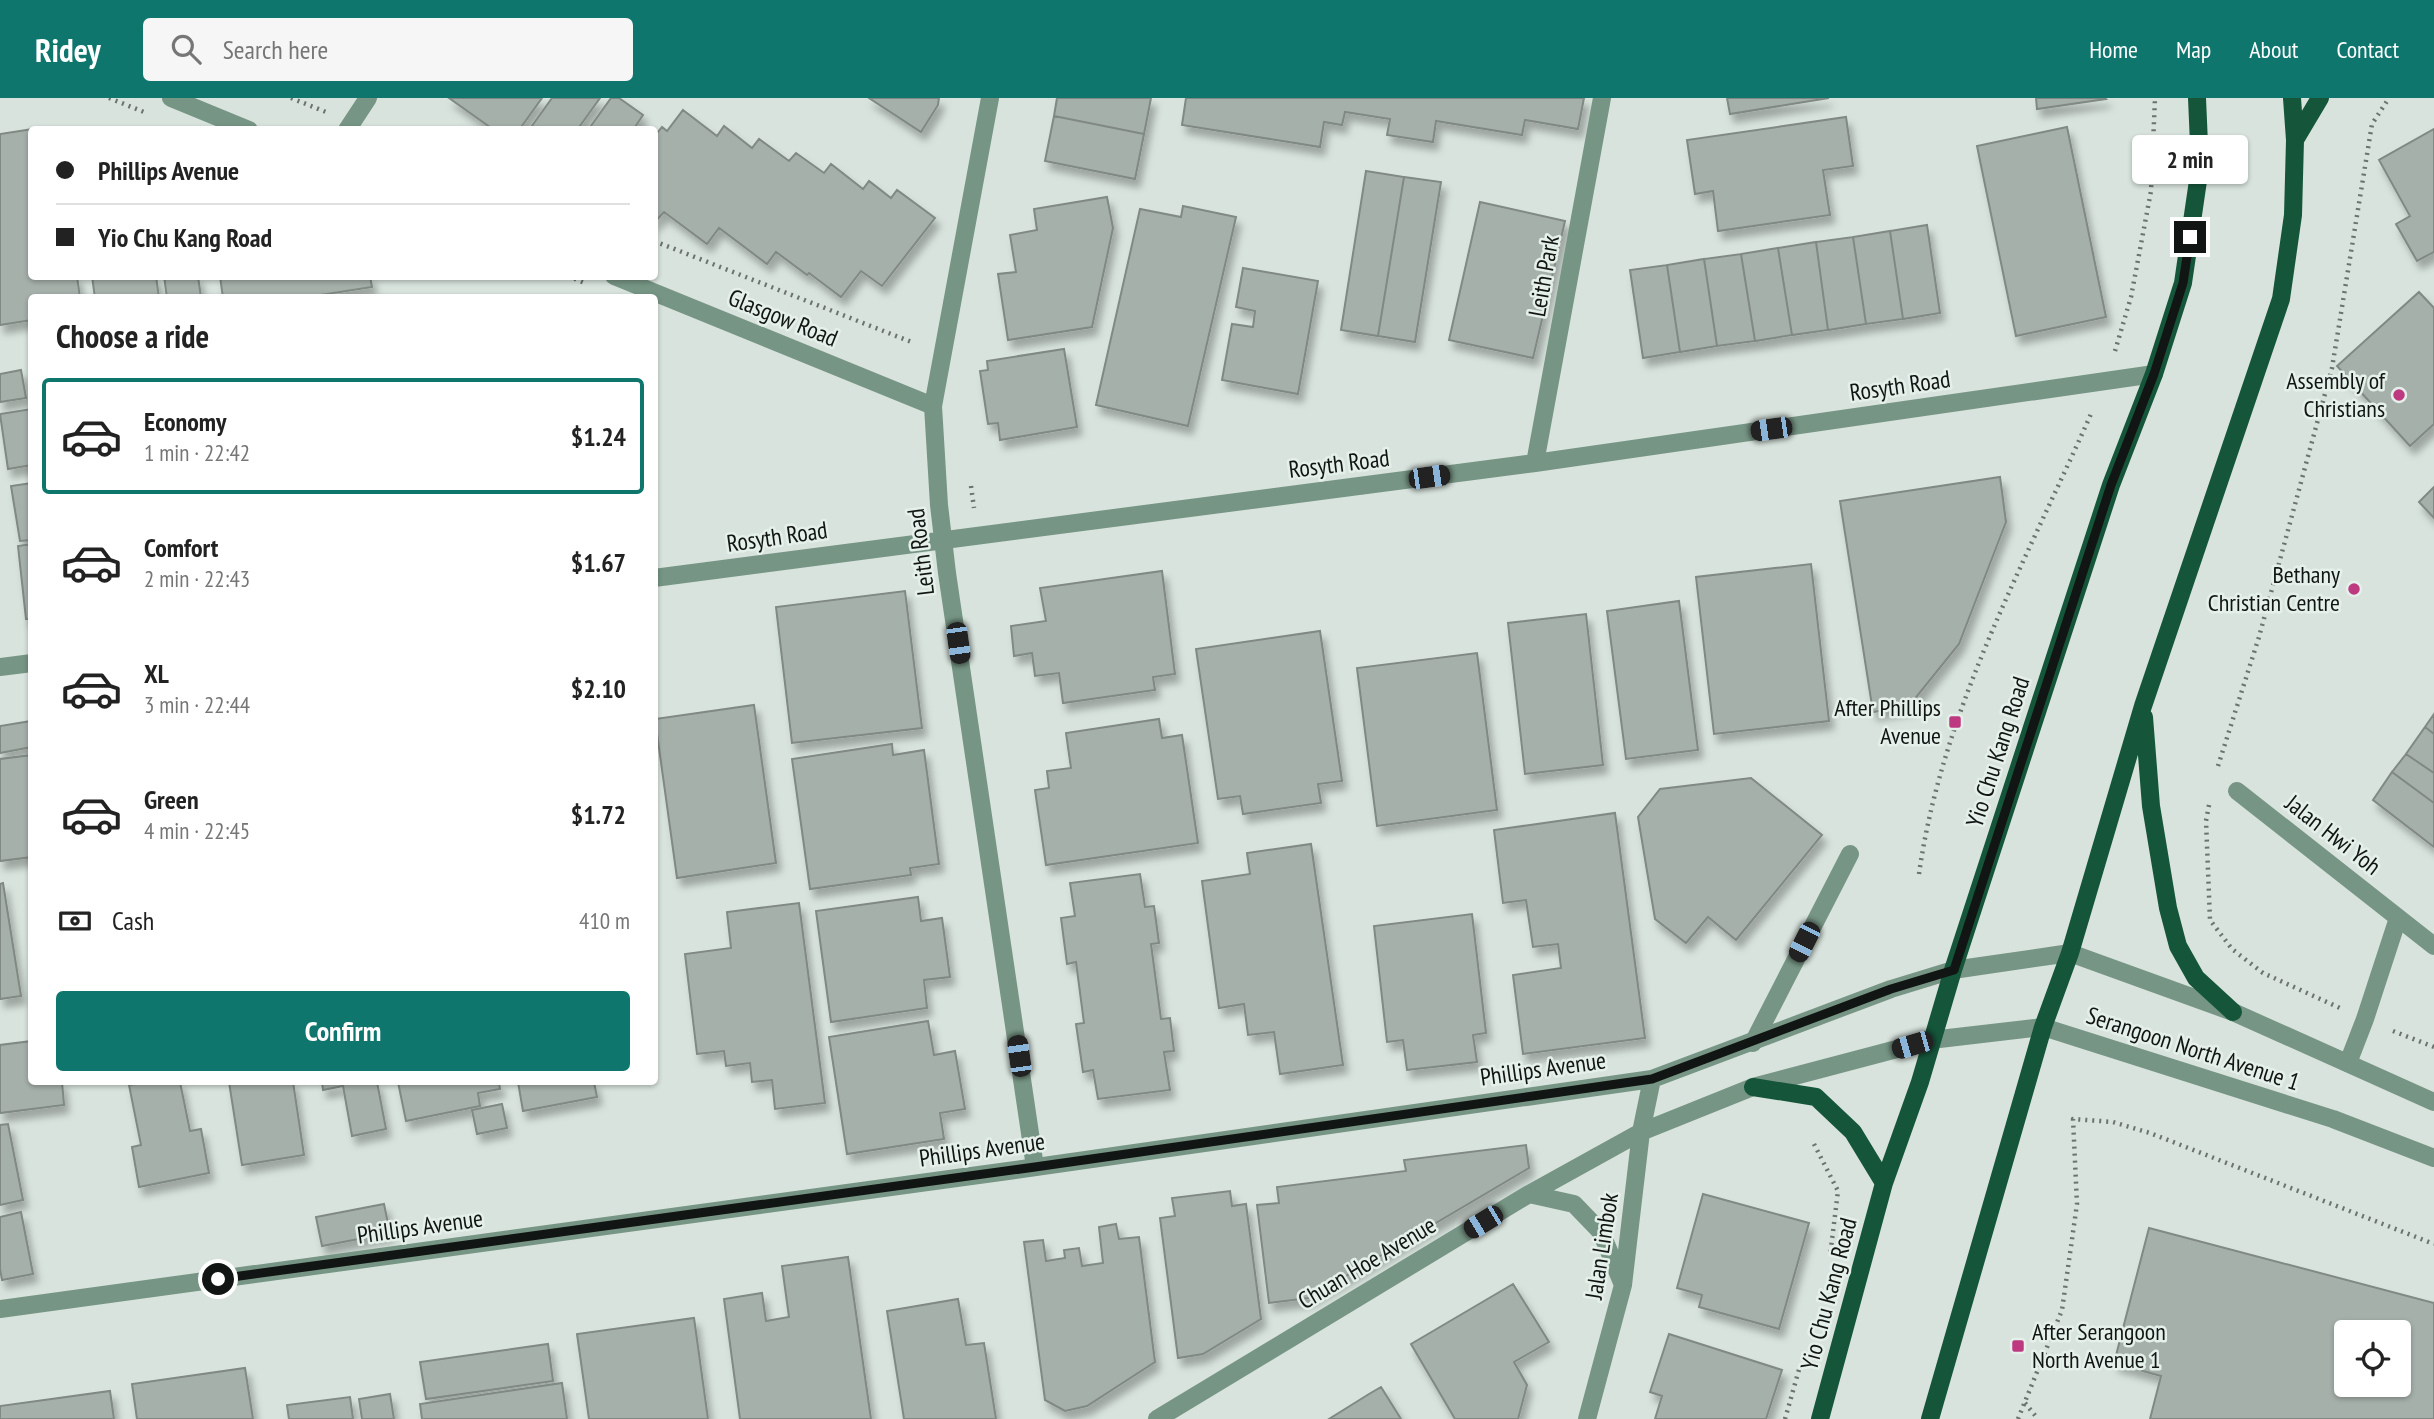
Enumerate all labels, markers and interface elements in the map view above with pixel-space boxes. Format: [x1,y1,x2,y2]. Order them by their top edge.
search box [143,18,633,81]
text: Ridey [35,28,101,71]
icon: search [167,30,205,68]
text: Search here [223,33,328,66]
text: Home [2089,34,2138,65]
text: Map [2176,34,2211,65]
text: About [2249,34,2298,65]
text: Contact [2336,34,2399,65]
callout: 2 min [2132,136,2248,184]
text: 2 min [2167,145,2213,174]
text: Phillips Avenue [98,154,239,187]
text: Yio Chu Kang Road [98,221,272,254]
route end [2174,221,2206,253]
street label: Leith Park [1521,232,1566,319]
street label: Glasgow Road [724,282,842,354]
text: Choose a ride [56,315,209,357]
street label: Rosyth Road [1848,363,1952,408]
place label: Assembly of Christians [2286,365,2386,424]
marker: Assembly of Christians [2391,387,2407,403]
icon: car [60,405,123,468]
text: Economy [144,405,226,438]
car [1749,416,1794,442]
text: $1.24 [571,420,626,453]
text: 1 min · 22:42 [144,438,250,467]
street label: Rosyth Road [1287,442,1391,485]
car [1407,464,1452,490]
street label: Leith Road [900,507,941,597]
street label: Rosyth Road [725,514,829,559]
icon: car [60,531,123,594]
text: Comfort [144,531,218,564]
text: $1.67 [571,546,626,579]
place label: Bethany Christian Centre [2208,559,2340,618]
text: 2 min · 22:43 [144,564,250,593]
marker: Bethany Christian Centre [2346,581,2362,597]
car [945,621,972,665]
icon: car [60,657,123,720]
text: XL [144,657,169,690]
text: $2.10 [571,672,626,705]
street label: Yio Chu Kang Road [1959,673,2036,831]
text: 3 min · 22:44 [144,690,250,719]
place label: After Phillips Avenue [1834,692,1941,751]
marker: After Phillips Avenue [1947,714,1963,730]
icon: car [60,783,123,846]
text: Green [144,783,199,816]
street label: Jalan Hwi Yoh [2278,787,2387,882]
text: $1.72 [571,798,626,831]
text: 4 min · 22:45 [144,816,250,845]
icon: cash [56,902,94,940]
text: Cash [112,904,154,937]
text: 410 m [579,906,630,935]
car [1786,919,1823,965]
button: Confirm [56,991,630,1071]
street label: Serangoon North Avenue 1 [2083,999,2304,1098]
car [1889,1029,1936,1061]
car [1006,1034,1033,1078]
street label: Phillips Avenue [1478,1044,1608,1093]
street label: Phillips Avenue [917,1125,1047,1174]
street label: Jalan Limbok [1578,1190,1625,1302]
street label: Phillips Avenue [355,1202,485,1251]
car [1460,1202,1507,1242]
street label: Chuan Hoe Avenue [1292,1209,1441,1316]
street label: Yio Chu Kang Road [1793,1214,1864,1373]
route start [202,1263,234,1295]
place label: After Serangoon North Avenue 1 [2032,1316,2166,1375]
map controls [2334,1320,2411,1397]
button: locate [2334,1320,2411,1397]
marker: After Serangoon North Avenue 1 [2010,1338,2026,1354]

